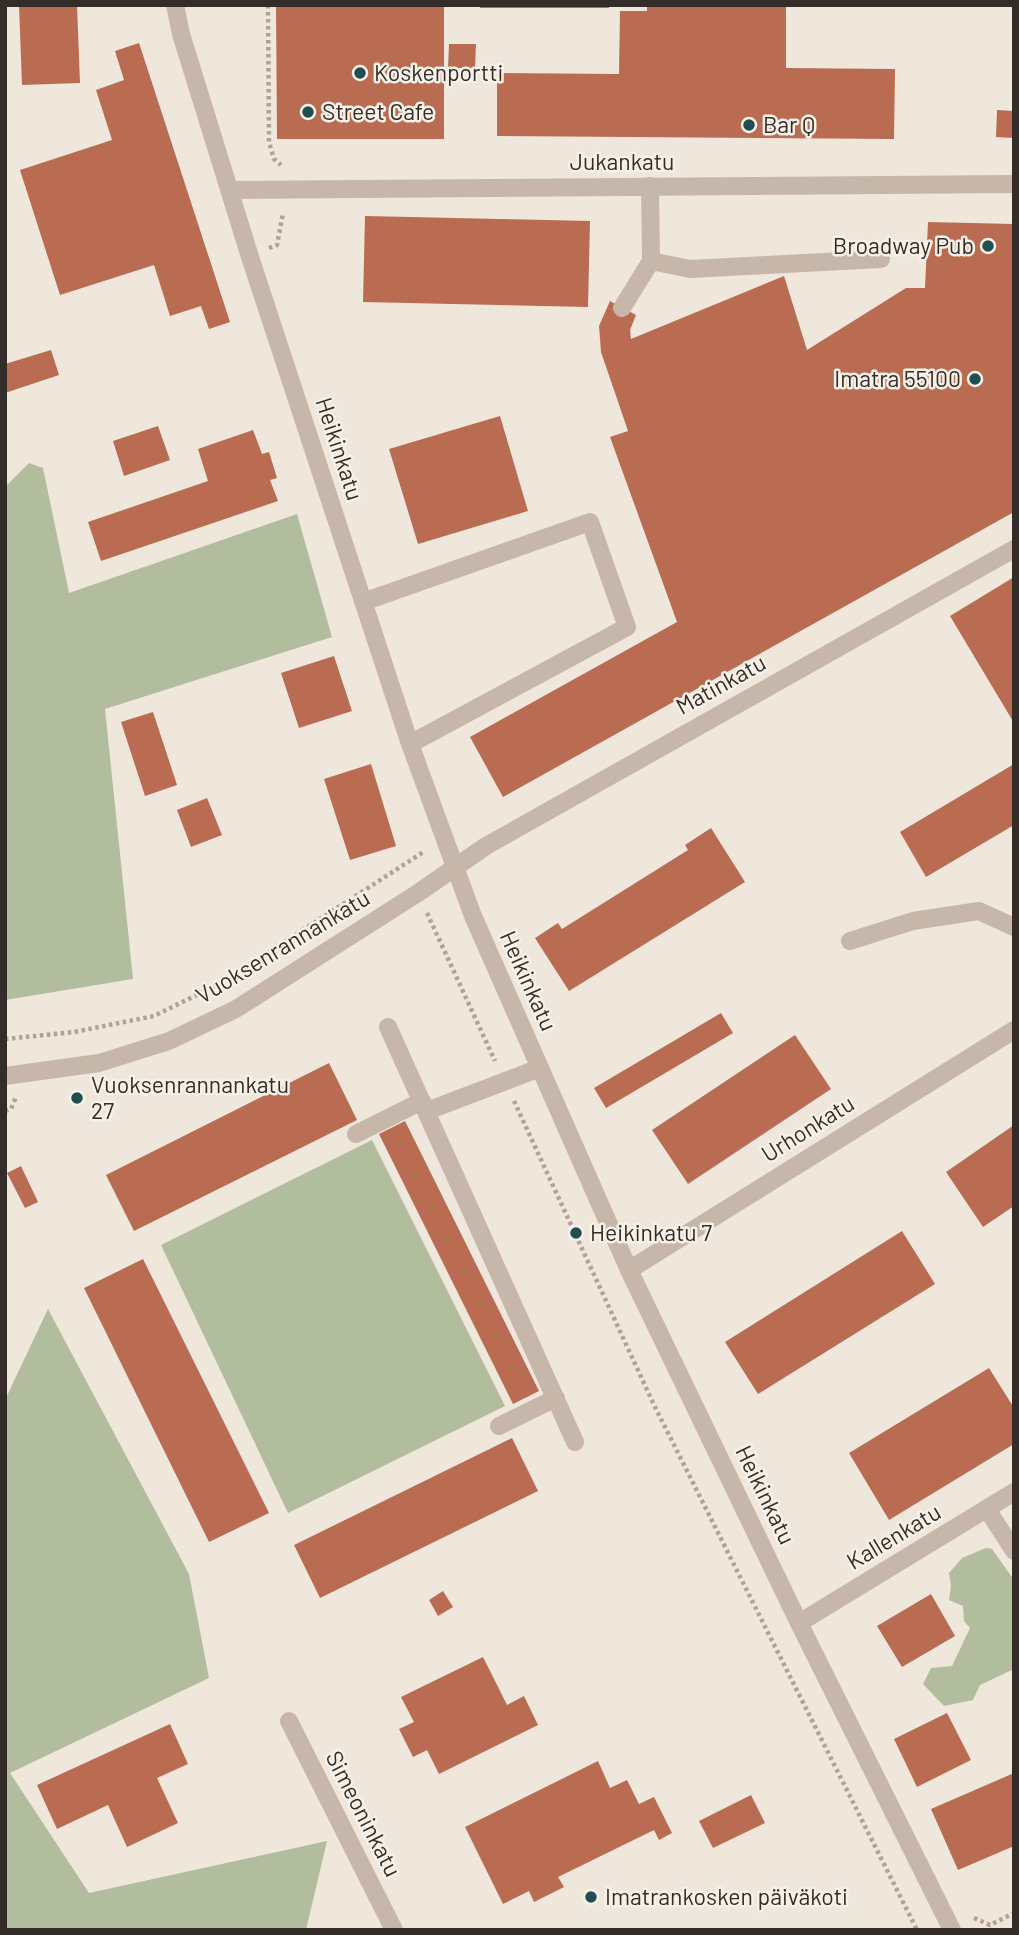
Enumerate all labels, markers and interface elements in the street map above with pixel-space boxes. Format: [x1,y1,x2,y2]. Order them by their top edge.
place label: Koskenportti [374,59,503,87]
marker: Koskenportti [352,65,368,81]
place label: Street Cafe [322,98,434,126]
marker: Street Cafe [300,104,316,120]
place label: Bar Q [763,111,815,139]
marker: Bar Q [741,117,757,133]
street label: Jukankatu [570,148,674,176]
place label: Broadway Pub [833,232,974,260]
marker: Broadway Pub [980,238,996,254]
place label: Imatra 55100 [834,365,961,393]
marker: Imatra 55100 [967,371,983,387]
street label: Heikinkatu [309,394,369,504]
street label: Matinkatu [671,649,771,721]
street label: Vuoksenrannankatu [191,884,375,1010]
street label: Heikinkatu [494,927,562,1035]
place label: Vuoksenrannankatu 27 [91,1071,289,1125]
marker: Vuoksenrannankatu 27 [69,1090,85,1106]
street label: Urhonkatu [757,1090,859,1168]
place label: Heikinkatu 7 [590,1219,712,1247]
marker: Heikinkatu 7 [568,1225,584,1241]
street label: Heikinkatu [729,1441,801,1549]
street label: Kallenkatu [842,1498,946,1576]
street label: Simeoninkatu [320,1747,406,1881]
place label: Imatrankosken päiväkoti [605,1883,848,1911]
marker: Imatrankosken päiväkoti [583,1889,599,1905]

